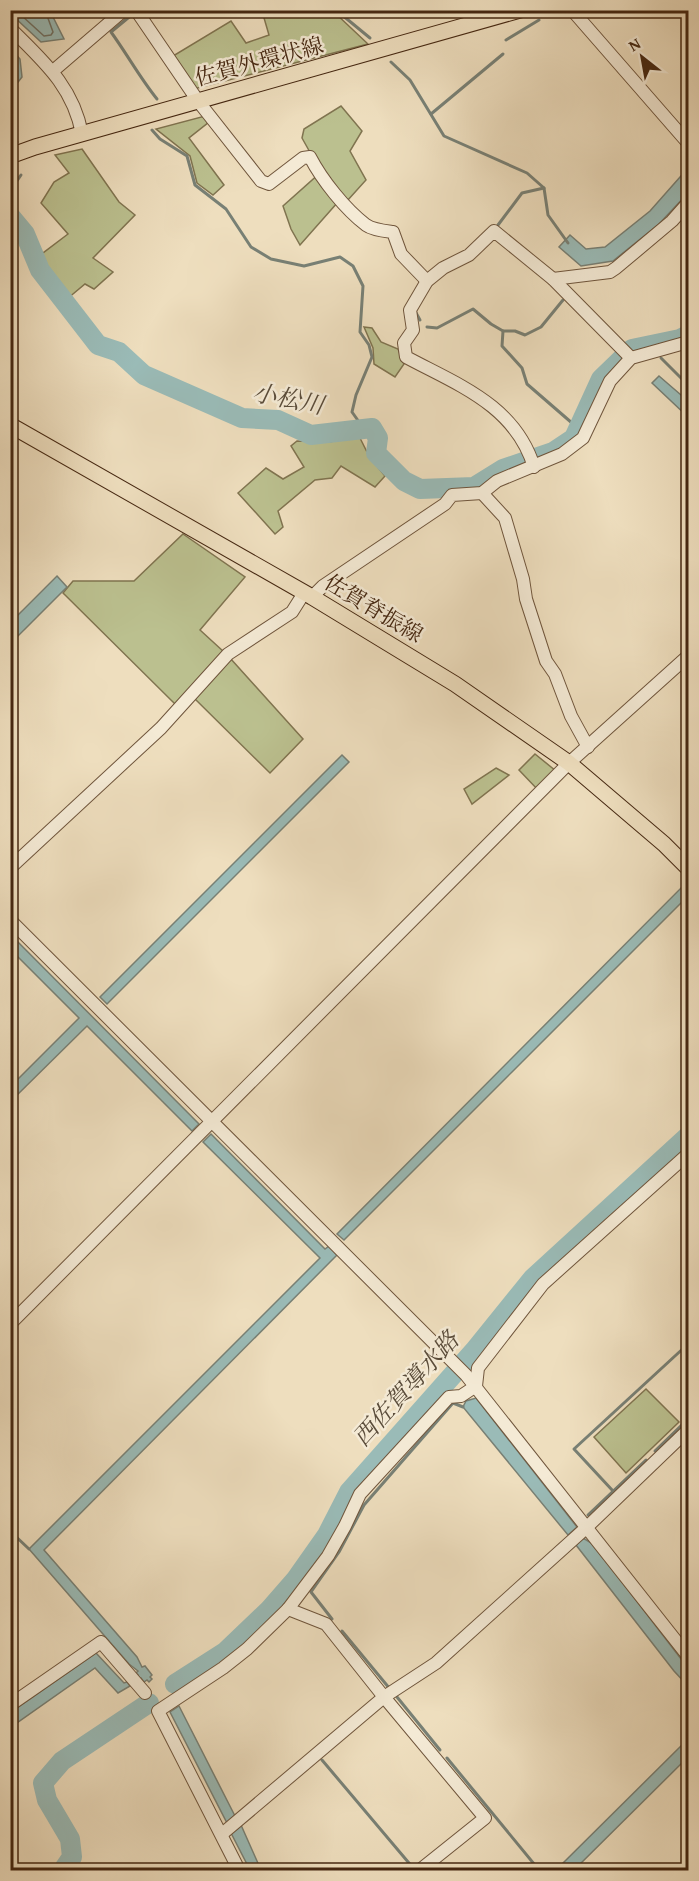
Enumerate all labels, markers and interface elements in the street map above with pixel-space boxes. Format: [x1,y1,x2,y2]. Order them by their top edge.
north arrow [612,27,672,87]
street label: 佐賀外環状線 [191,28,327,94]
text: N [624,31,645,57]
water label: 小松川 [249,374,330,423]
street label: 佐賀脊振線 [319,566,429,650]
water label: 西佐賀導水路 [344,1322,468,1454]

